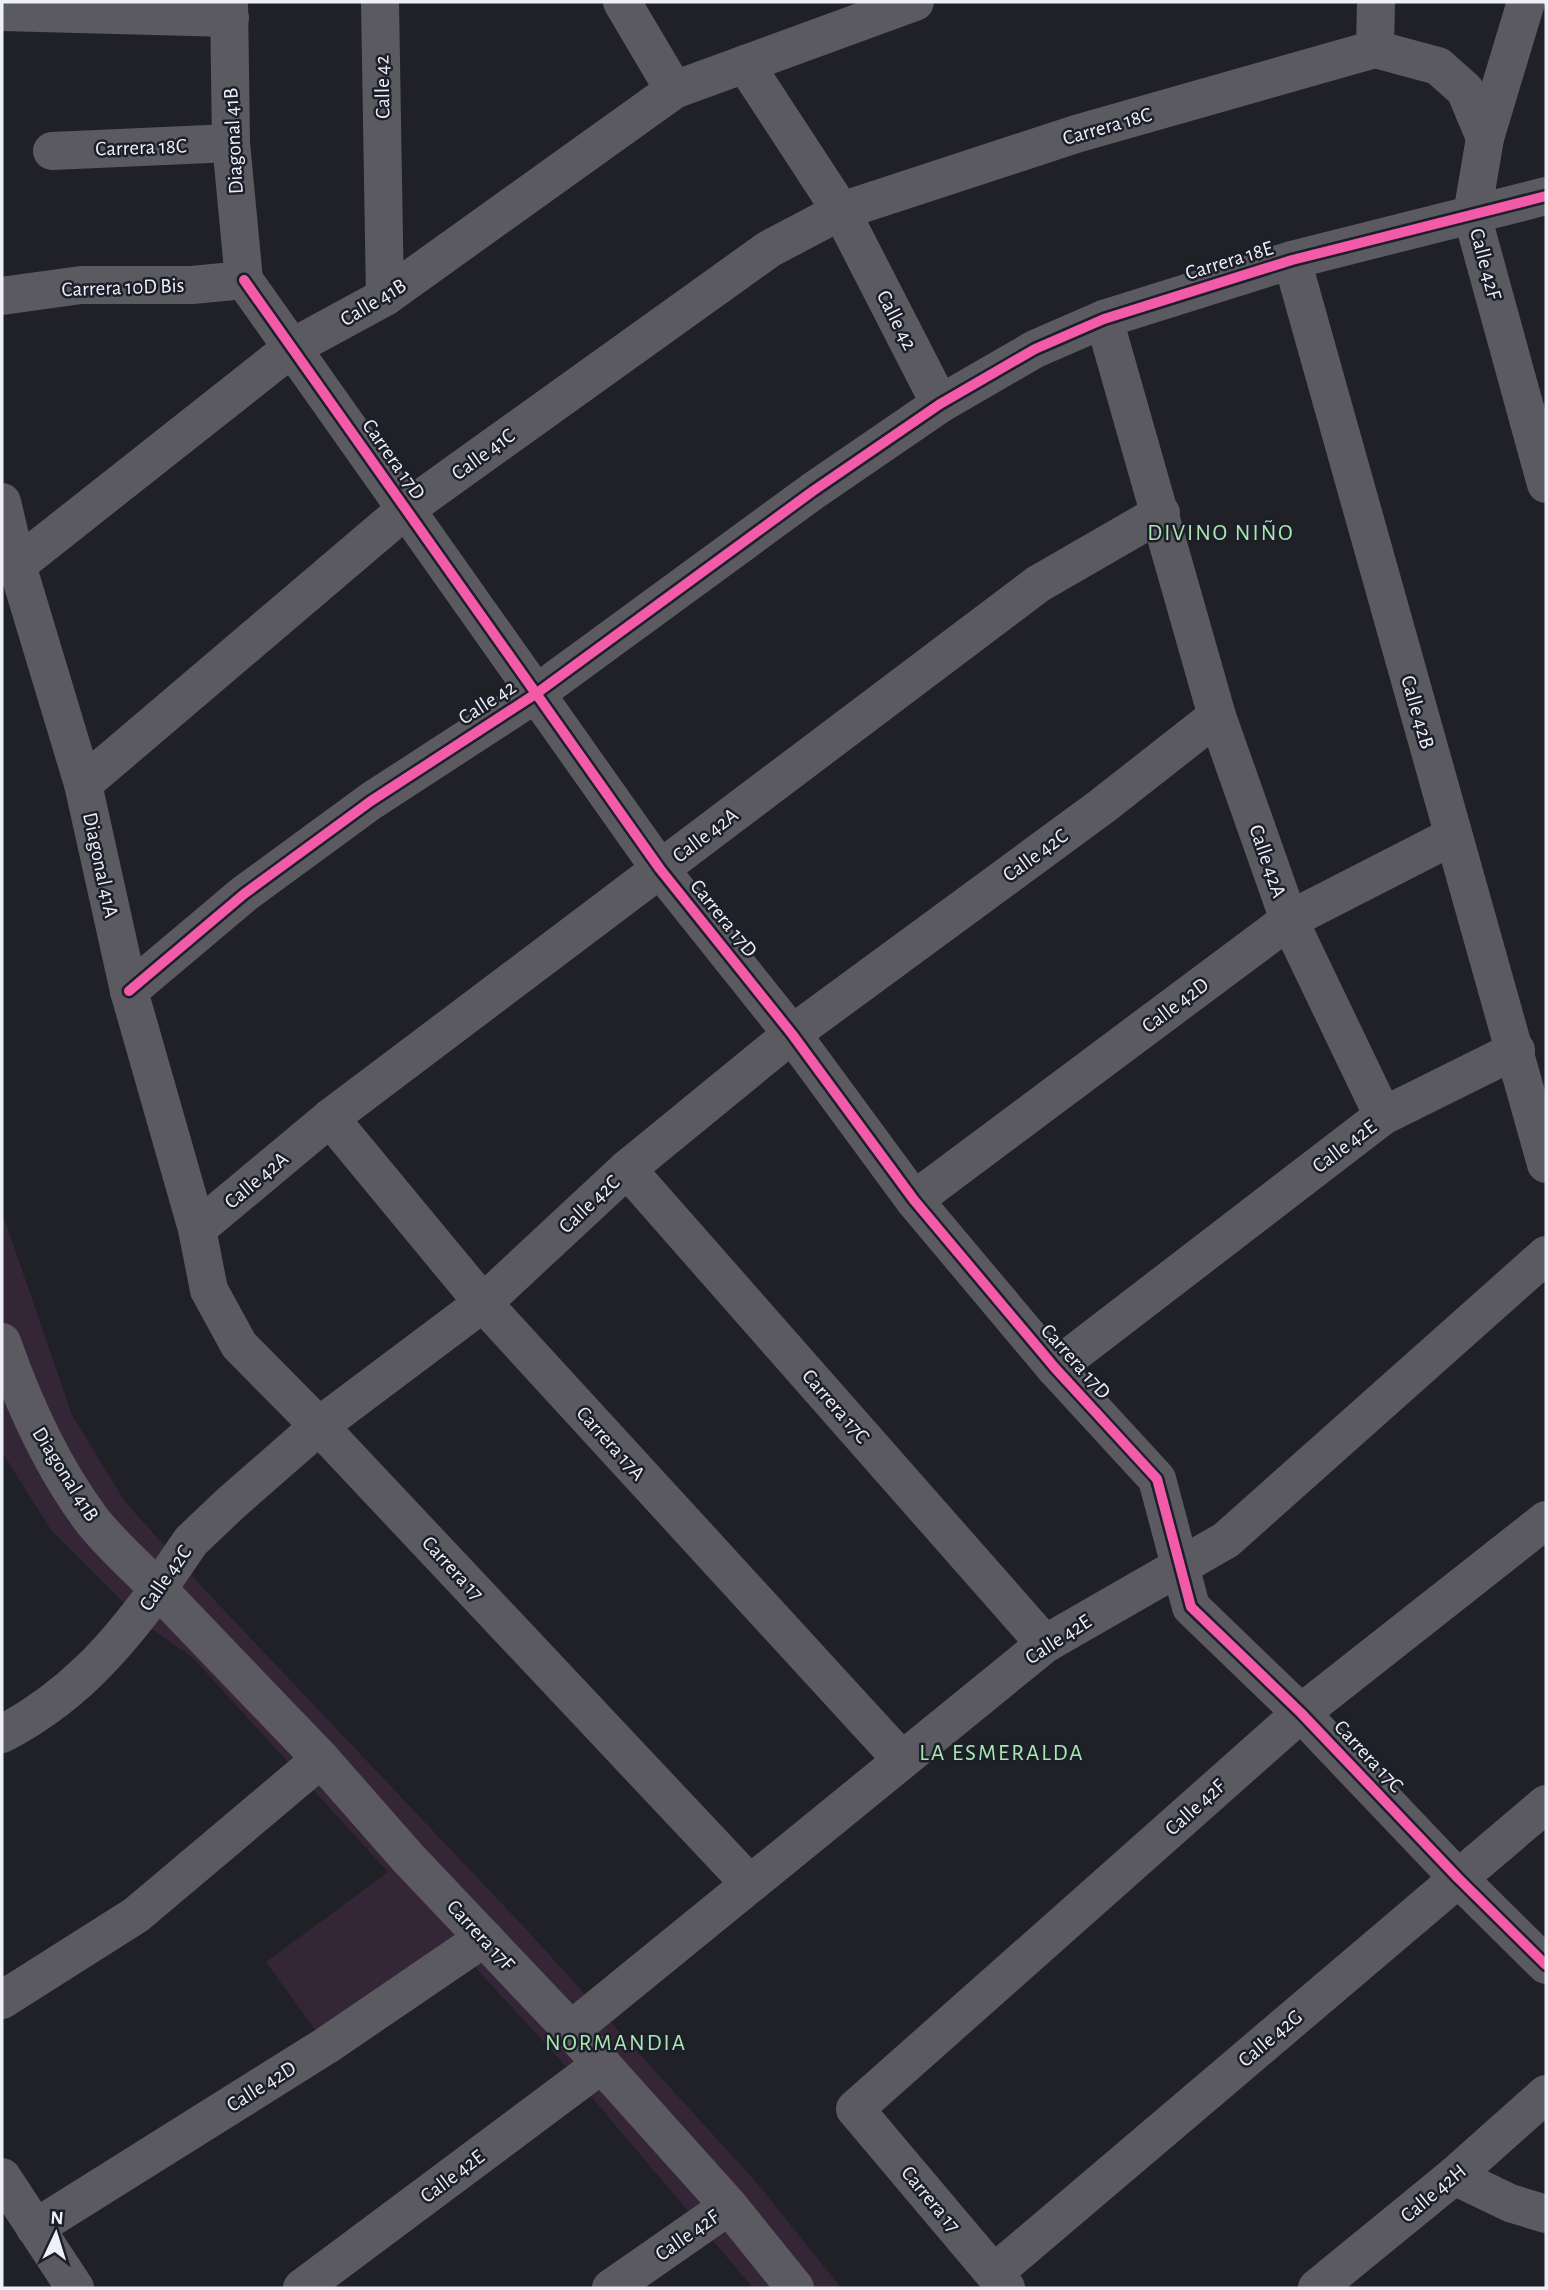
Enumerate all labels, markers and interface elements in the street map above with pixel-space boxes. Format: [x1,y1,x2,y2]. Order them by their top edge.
street label: Calle 42 [371,55,394,119]
street label: Diagonal 41B [220,87,247,195]
street label: Carrera 18C [1060,104,1154,149]
street label: Carrera 18C [95,135,187,160]
street label: Calle 42F [1466,226,1505,303]
street label: Carrera 18E [1183,237,1276,284]
street label: Carrera 10D Bis [61,275,185,300]
street label: Calle 41B [337,275,410,330]
street label: Calle 42 [873,287,920,353]
street label: Carrera 17D [358,415,429,503]
street label: Calle 41C [448,425,519,484]
district label: DIVINO NIÑO [1147,519,1295,545]
street label: Calle 42B [1397,673,1438,751]
street label: Calle 42 [455,676,520,729]
street label: Calle 42A [669,804,742,867]
street label: Diagonal 41A [79,810,122,920]
street label: Calle 42A [1245,822,1290,900]
street label: Calle 42C [999,825,1072,886]
street label: Carrera 17D [686,876,761,961]
street label: Calle 42D [1138,974,1213,1037]
street label: Calle 42E [1308,1116,1380,1177]
street label: Calle 42A [220,1148,292,1213]
street label: Calle 42C [555,1171,624,1238]
street label: Carrera 17D [1037,1320,1115,1403]
street label: Carrera 17C [798,1365,873,1447]
street label: Carrera 17A [572,1402,649,1484]
street label: Diagonal 41B [28,1424,103,1525]
street label: Carrera 17 [418,1532,488,1605]
street label: Calle 42C [135,1542,195,1615]
street label: Calle 42E [1022,1610,1095,1668]
street label: Carrera 17C [1330,1716,1407,1797]
district label: LA ESMERALDA [919,1742,1085,1765]
street label: Calle 42F [1161,1775,1230,1840]
street label: Carrera 17F [443,1896,519,1975]
street label: Calle 42G [1234,2006,1306,2071]
district label: NORMANDIA [545,2032,687,2055]
street label: Calle 42D [223,2057,300,2116]
street label: Calle 42E [416,2146,488,2207]
street label: Calle 42H [1397,2160,1470,2227]
street label: Carrera 17 [897,2162,964,2237]
north arrow [21,2199,91,2269]
street label: Calle 42F [651,2205,724,2265]
text: N [50,2209,64,2228]

